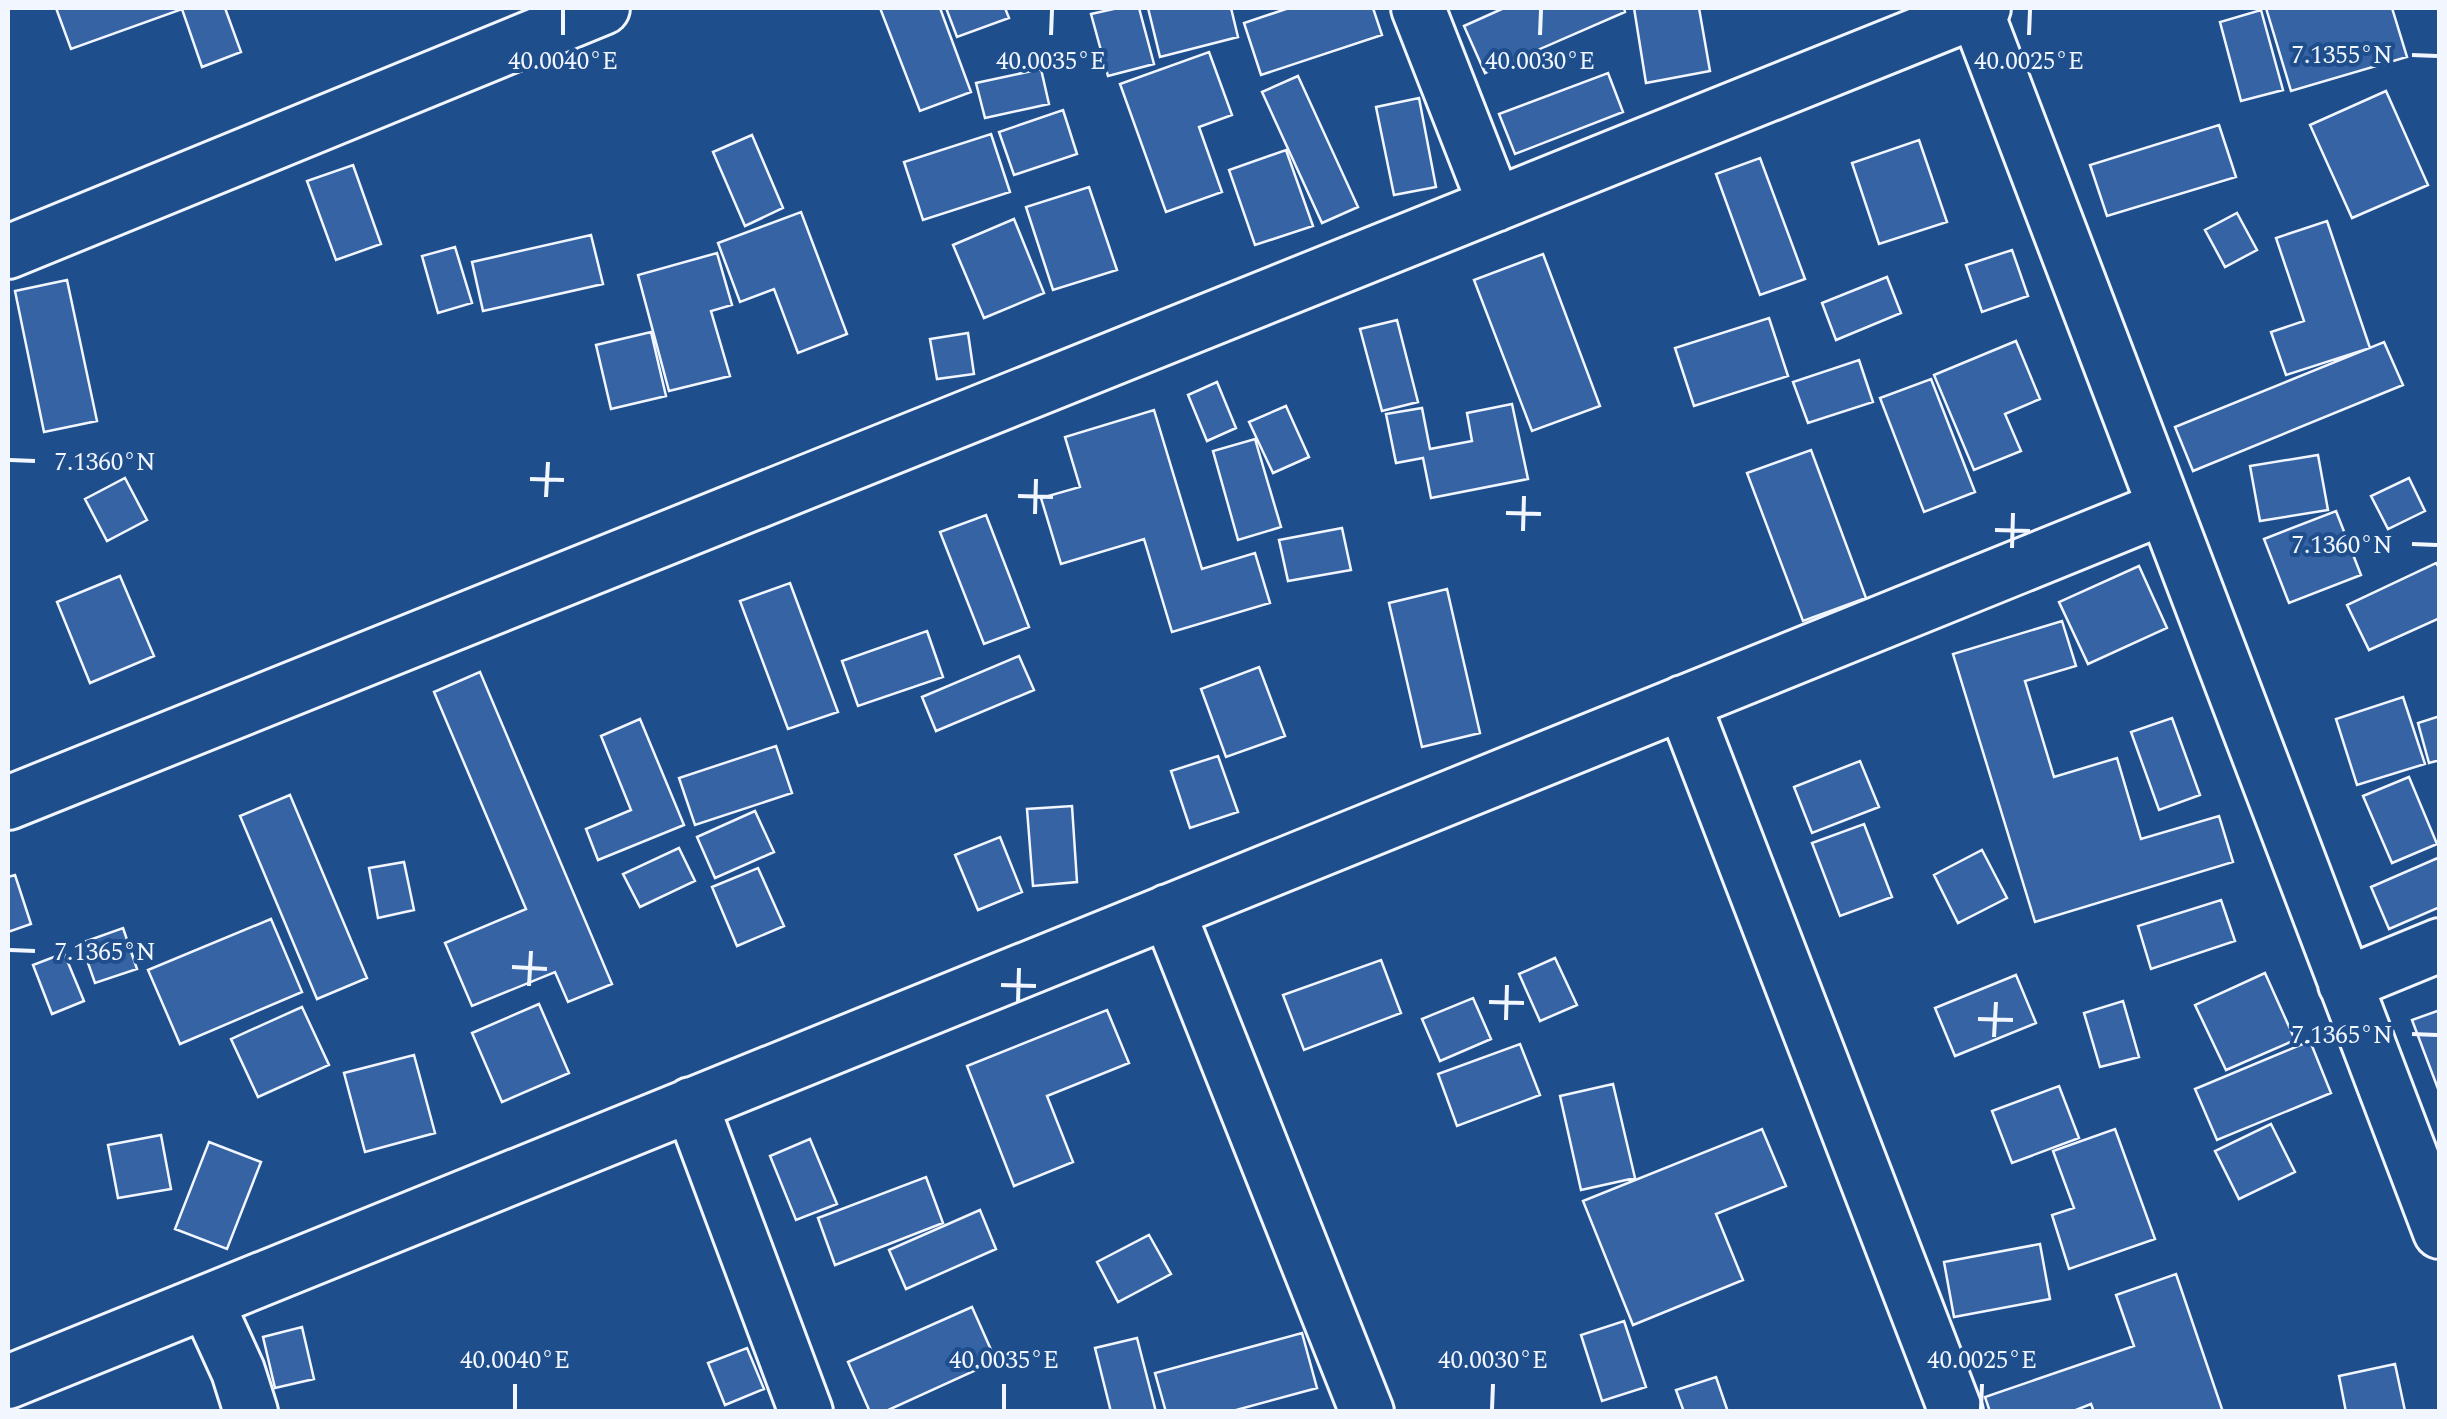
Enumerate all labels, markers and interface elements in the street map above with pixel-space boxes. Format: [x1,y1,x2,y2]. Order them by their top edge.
text: 7.1355°N [2291,37,2393,75]
text: 40.0040°E [508,43,618,81]
text: 40.0035°E [996,43,1106,81]
text: 40.0030°E [1485,43,1595,81]
text: 40.0025°E [1974,43,2084,81]
text: 7.1360°N [54,444,156,482]
text: 7.1360°N [2291,527,2393,565]
text: 7.1365°N [54,934,156,972]
text: 7.1365°N [2291,1017,2393,1055]
text: 40.0040°E [460,1342,570,1380]
text: 40.0035°E [949,1342,1059,1380]
text: 40.0030°E [1438,1342,1548,1380]
text: 40.0025°E [1927,1342,2037,1380]

